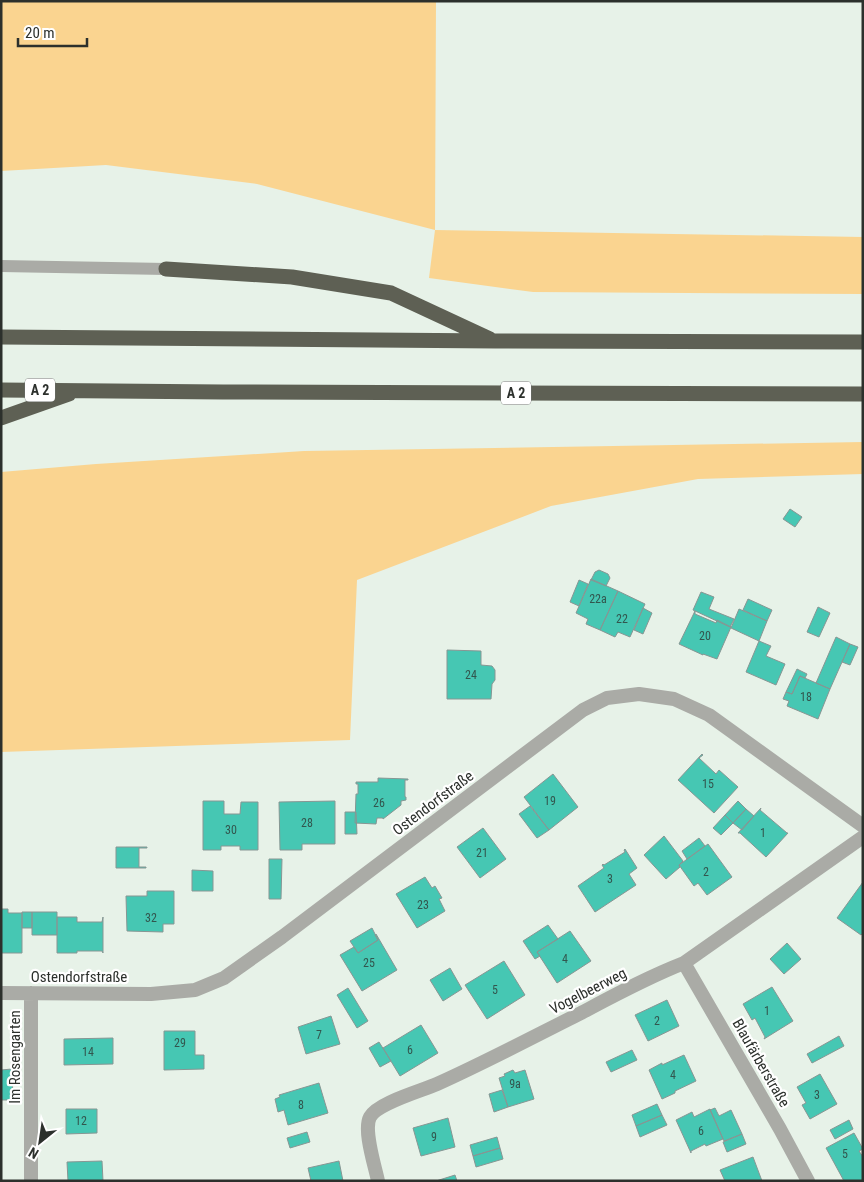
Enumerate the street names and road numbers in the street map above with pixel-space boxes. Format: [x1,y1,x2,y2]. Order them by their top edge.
road number: A 2 [25,378,55,402]
road number: A 2 [501,382,531,404]
street label: Ostendorfstraße [389,767,477,839]
street label: Vogelbeerweg [547,964,629,1018]
street label: Ostendorfstraße [31,968,127,986]
street label: Im Rosengarten [6,1010,24,1104]
street label: Blaufärberstraße [728,1016,794,1110]

